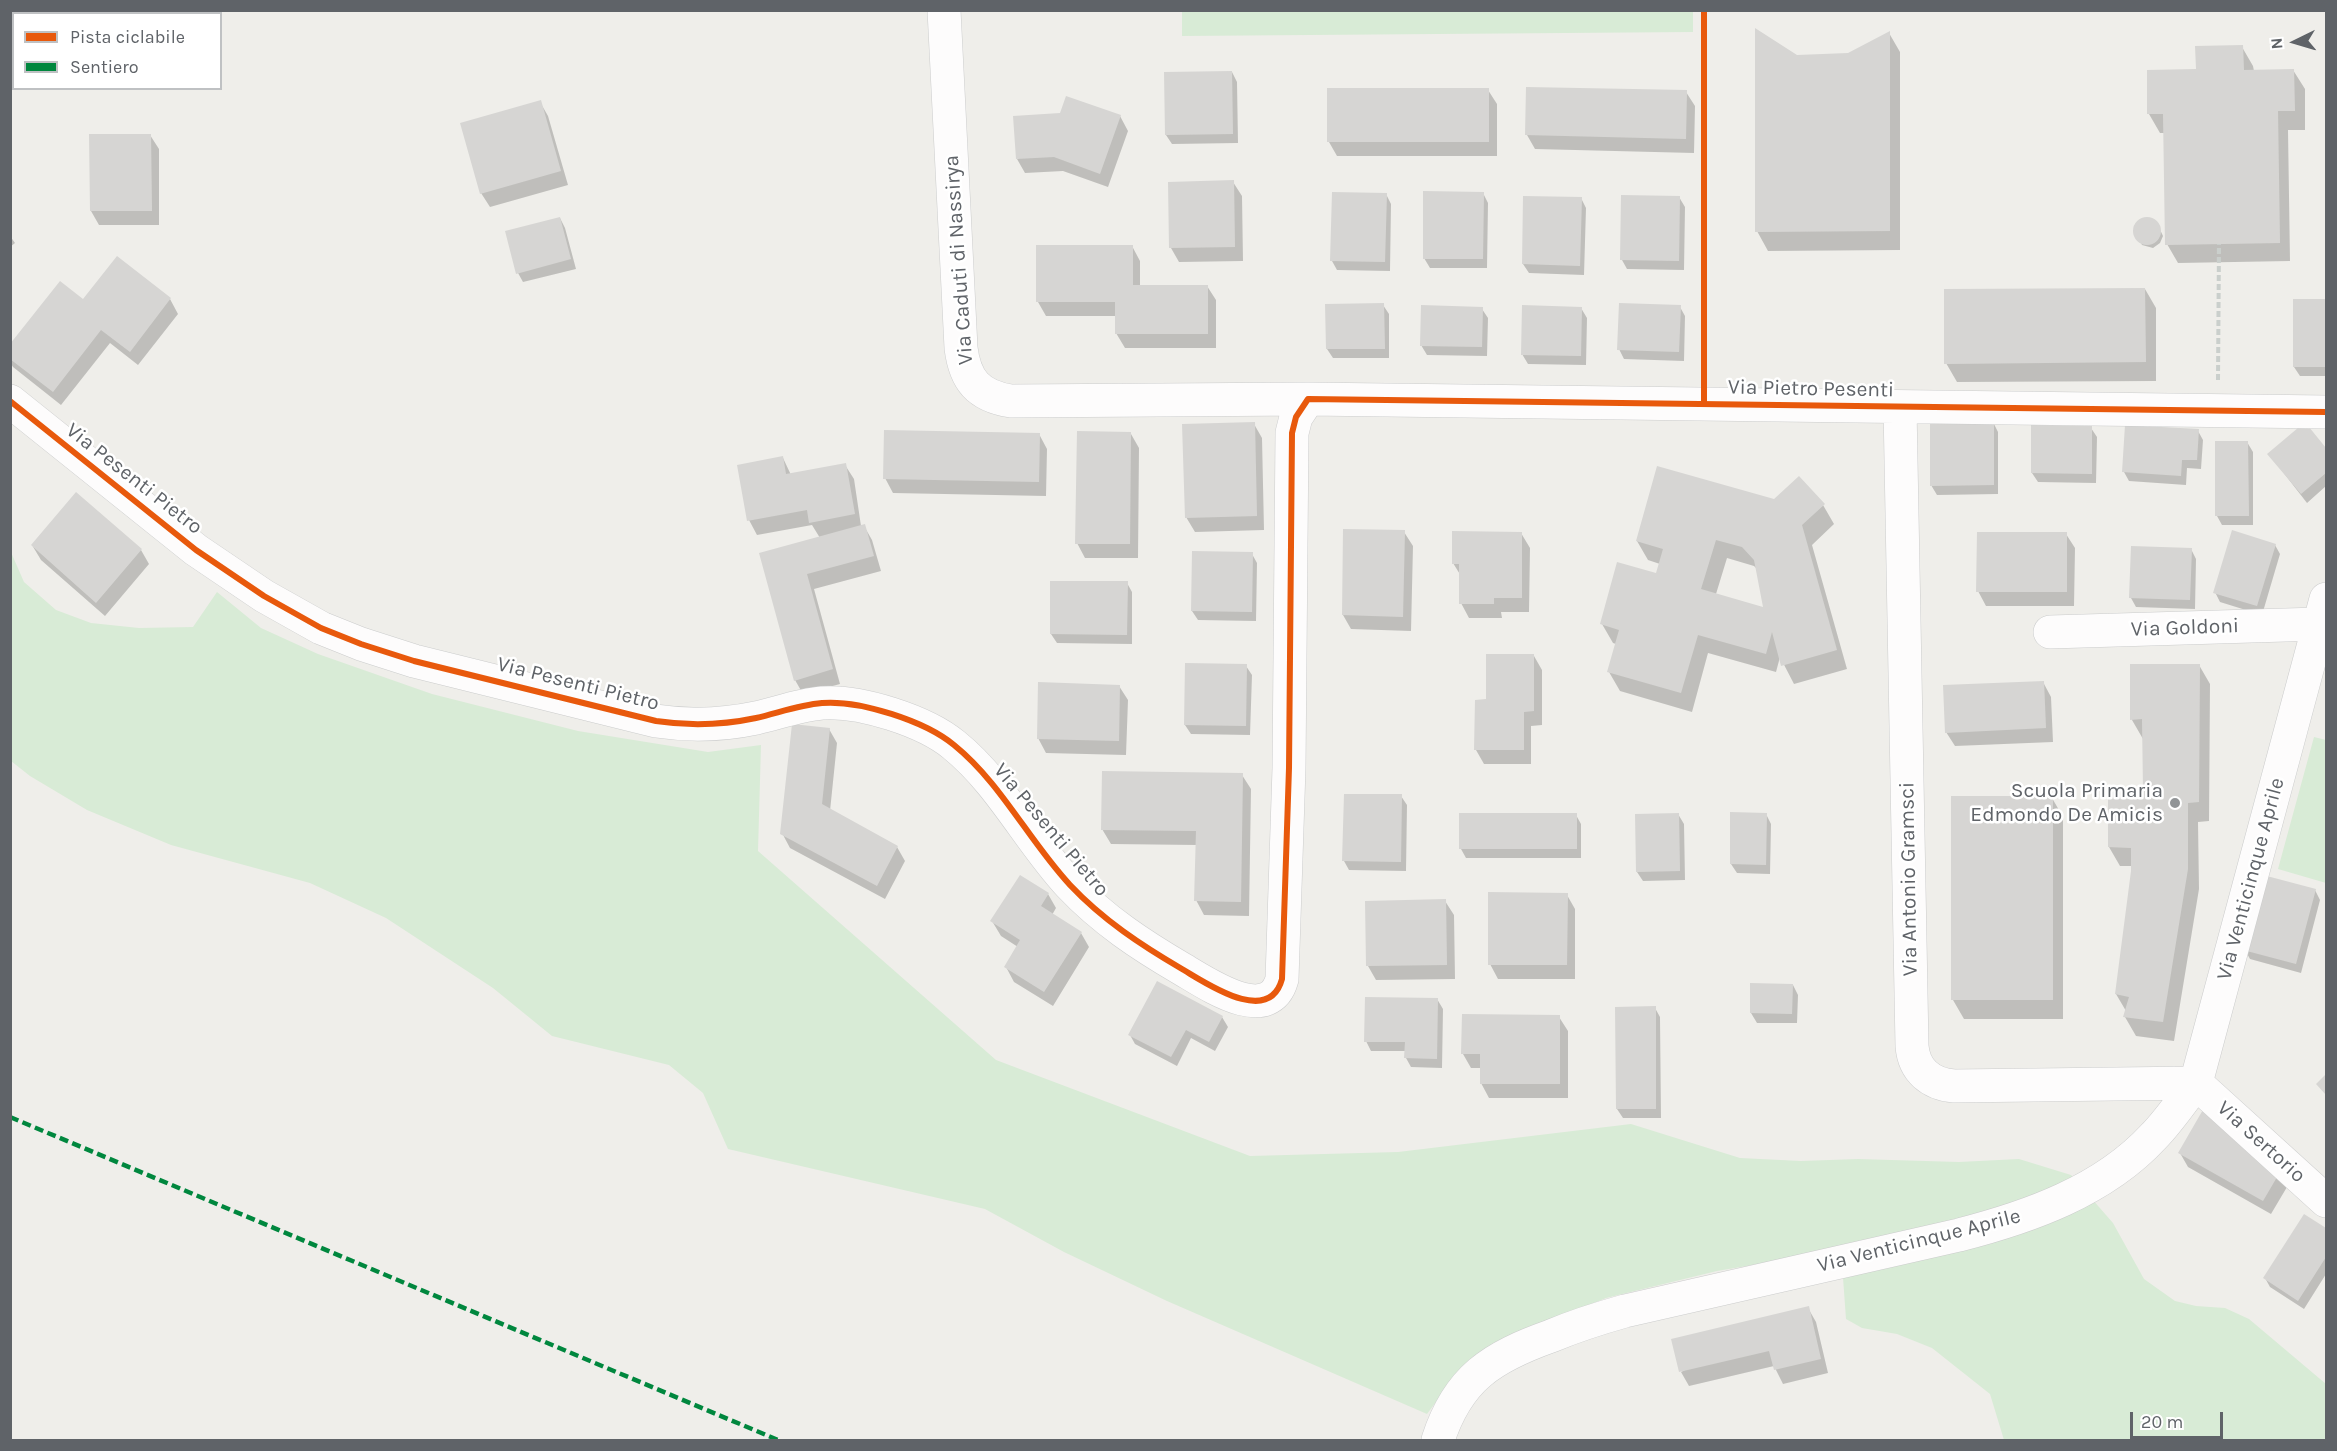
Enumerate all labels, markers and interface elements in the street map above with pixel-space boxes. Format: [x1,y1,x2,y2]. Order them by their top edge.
legend [12,12,222,90]
north arrow [2265,12,2325,72]
text: Pista ciclabile [70,26,185,48]
text: N [2267,37,2287,50]
text: Sentiero [70,56,139,78]
street label: Via Caduti di Nassirya [939,154,979,366]
street label: Via Pietro Pesenti [1728,375,1894,403]
street label: Via Pesenti Pietro [61,418,207,540]
street label: Via Goldoni [2130,614,2240,642]
street label: Via Pesenti Pietro [494,652,662,716]
street label: Via Pesenti Pietro [988,758,1114,902]
street label: Via Venticinque Aprile [2212,775,2290,983]
place label: Scuola Primaria Edmondo De Amicis [1970,778,2163,828]
street label: Via Antonio Gramsci [1895,782,1923,976]
marker: Scuola Primaria Edmondo De Amicis [2168,796,2182,810]
street label: Via Sertorio [2212,1096,2310,1188]
street label: Via Venticinque Aprile [1815,1204,2023,1278]
scale bar [2133,1400,2226,1438]
text: 20 m [2141,1411,2183,1433]

